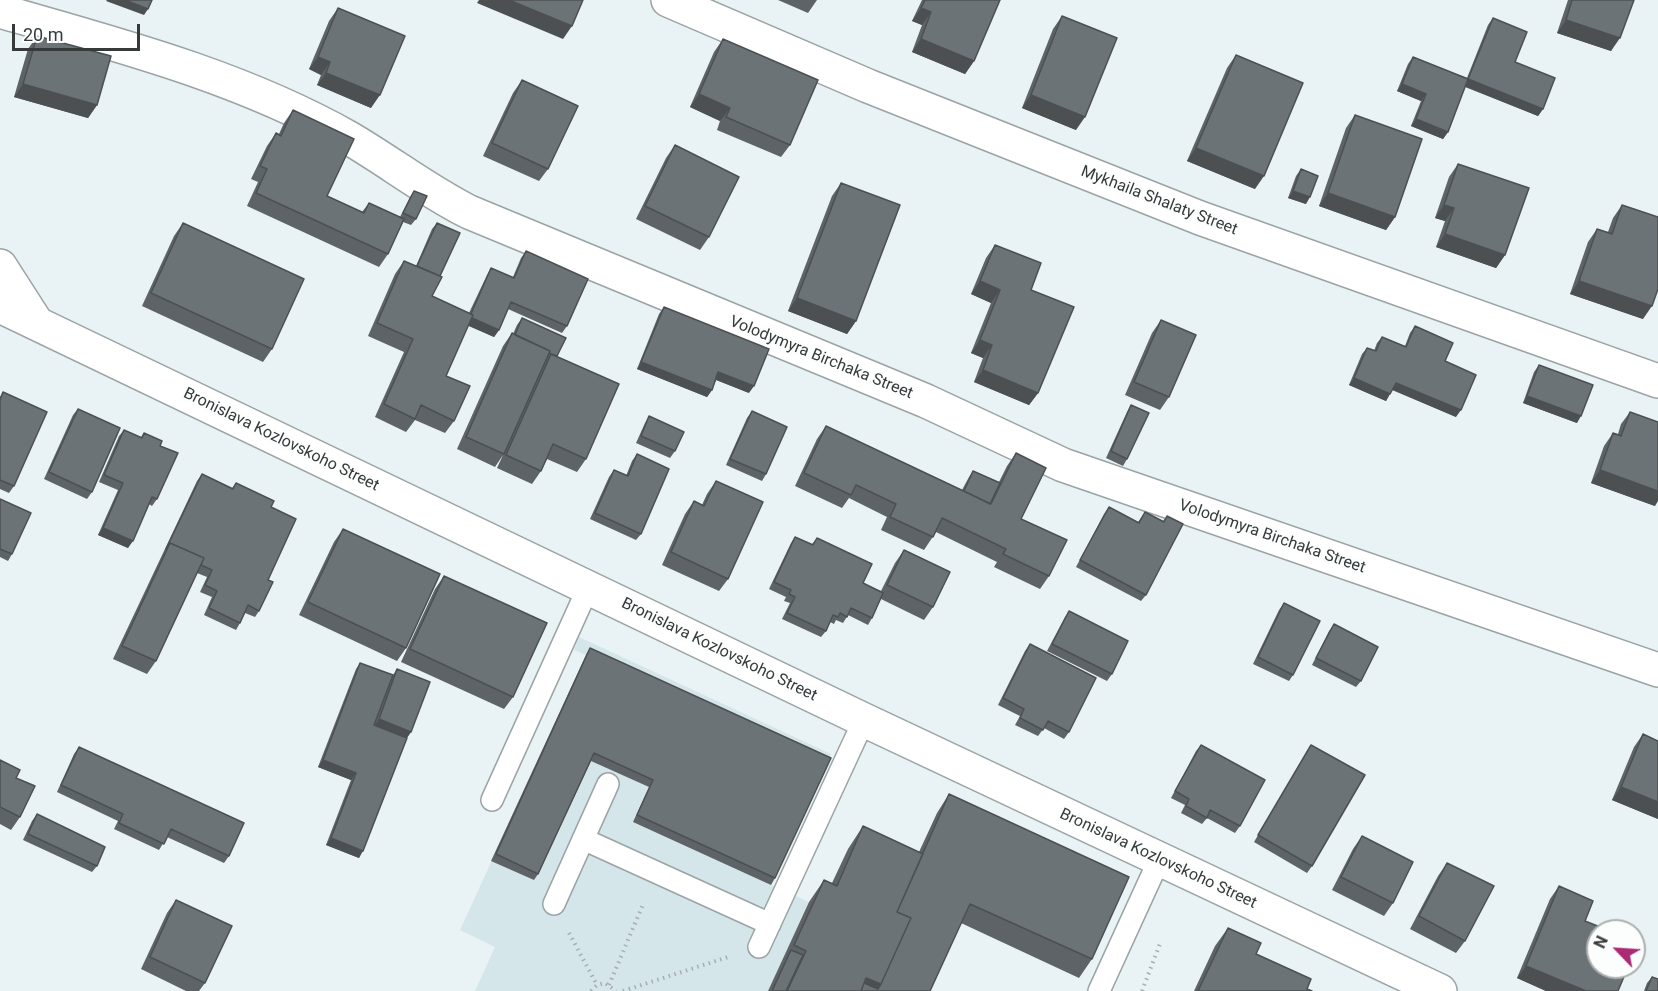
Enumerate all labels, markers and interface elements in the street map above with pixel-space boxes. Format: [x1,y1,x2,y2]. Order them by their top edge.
scale bar [15,12,142,50]
text: 20 m [23,24,63,45]
street label: Mykhaila Shalaty Street [1078,162,1240,240]
street label: Volodymyra Birchaka Street [727,312,915,404]
street label: Bronislava Kozlovskoho Street [180,384,382,496]
street label: Volodymyra Birchaka Street [1176,496,1368,578]
street label: Bronislava Kozlovskoho Street [618,594,820,706]
street label: Bronislava Kozlovskoho Street [1056,805,1260,913]
north arrow [1586,919,1646,979]
text: N [1590,933,1612,951]

